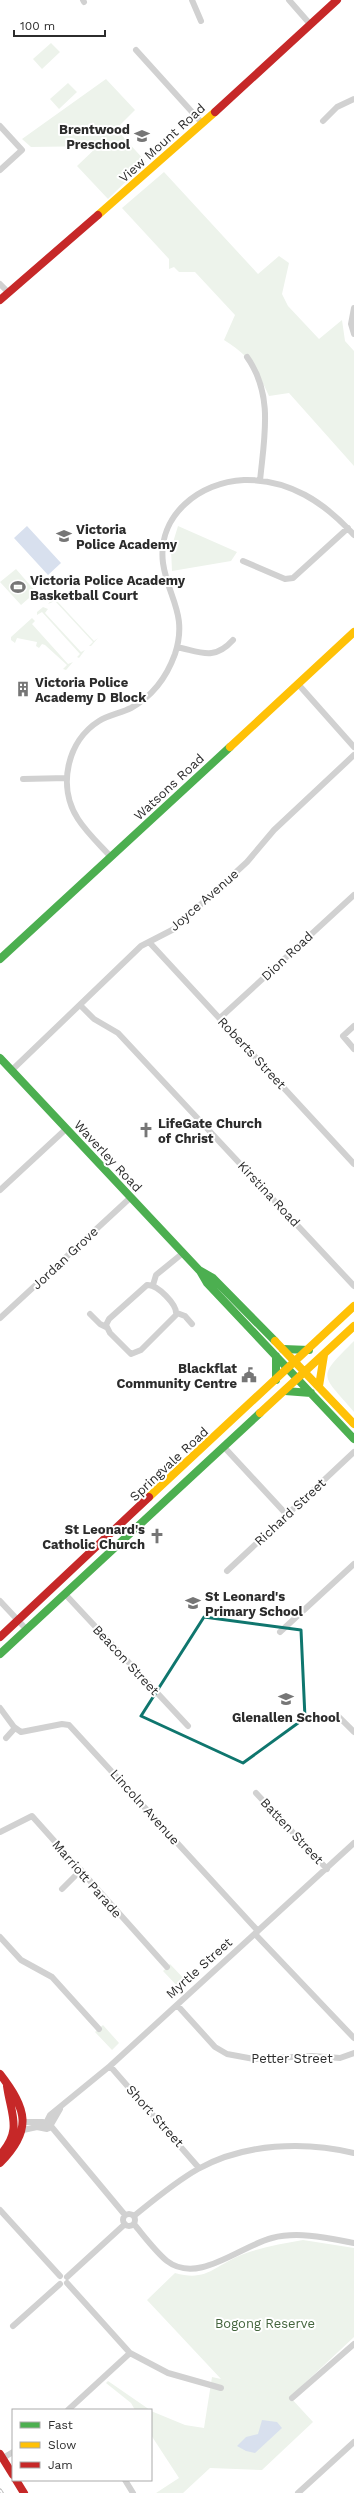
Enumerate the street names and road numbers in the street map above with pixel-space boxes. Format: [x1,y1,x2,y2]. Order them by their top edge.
street label: View Mount Road [116,100,208,186]
street label: Watsons Road [131,751,207,823]
street label: Joyce Avenue [167,866,241,934]
street label: Dion Road [258,928,316,984]
street label: Roberts Street [215,1014,289,1092]
street label: Waverley Road [71,1117,145,1195]
street label: Kirstina Road [235,1158,303,1230]
street label: Jordan Grove [29,1224,101,1292]
street label: Springvale Road [127,1424,211,1504]
street label: Richard Street [251,1475,329,1549]
street label: Beacon Street [90,1622,163,1698]
street label: Lincoln Avenue [107,1766,183,1848]
street label: Batten Street [258,1795,327,1868]
street label: Marriott Parade [49,1837,125,1921]
street label: Myrtle Street [163,1934,235,2001]
street label: Petter Street [251,2051,333,2066]
street label: Short Street [123,2082,187,2150]

